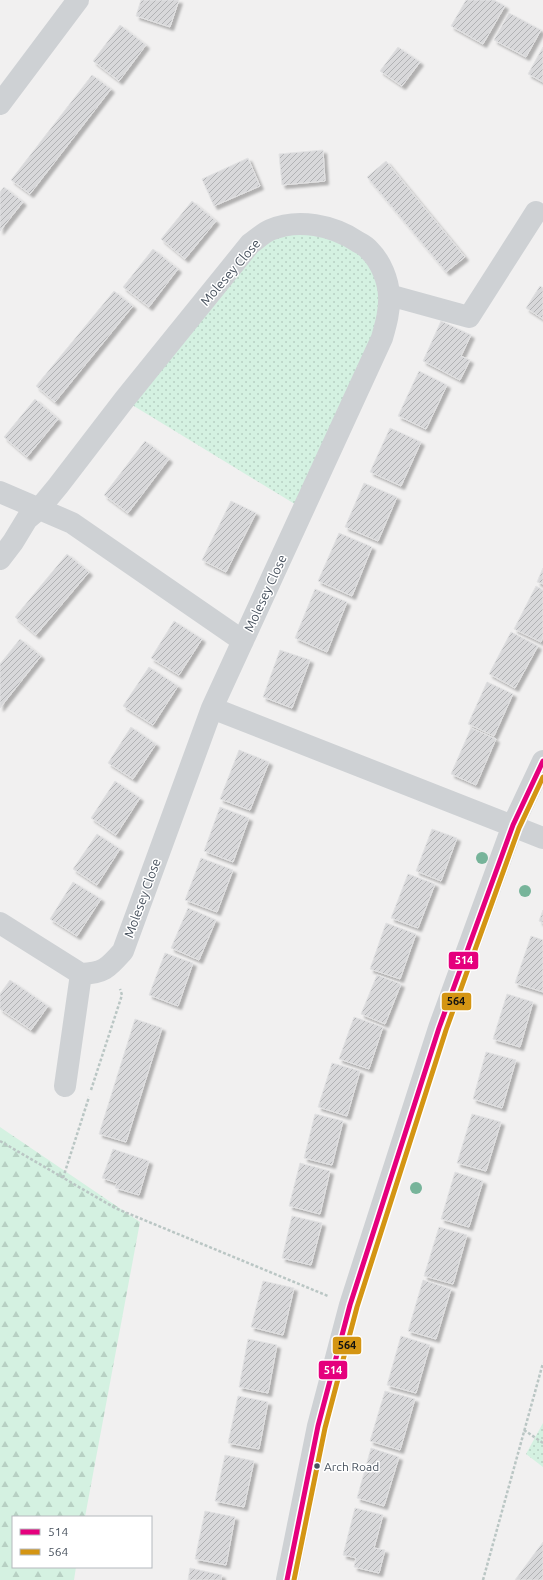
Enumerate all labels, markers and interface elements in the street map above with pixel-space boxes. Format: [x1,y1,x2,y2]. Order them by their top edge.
street label: Molesey Close [197,236,263,308]
street label: Molesey Close [241,552,289,634]
street label: Molesey Close [121,856,163,940]
line badge: 514 [448,951,479,970]
text: 514 [455,954,473,966]
line badge: 564 [441,992,472,1011]
text: 564 [447,995,465,1007]
line badge: 564 [332,1336,362,1355]
text: 564 [338,1339,356,1351]
line badge: 514 [318,1360,348,1380]
text: 514 [324,1364,342,1376]
place label: Arch Road [324,1460,379,1473]
marker: Arch Road [312,1461,322,1471]
legend [12,1516,152,1568]
text: 514 [48,1525,69,1538]
text: 564 [48,1545,69,1558]

